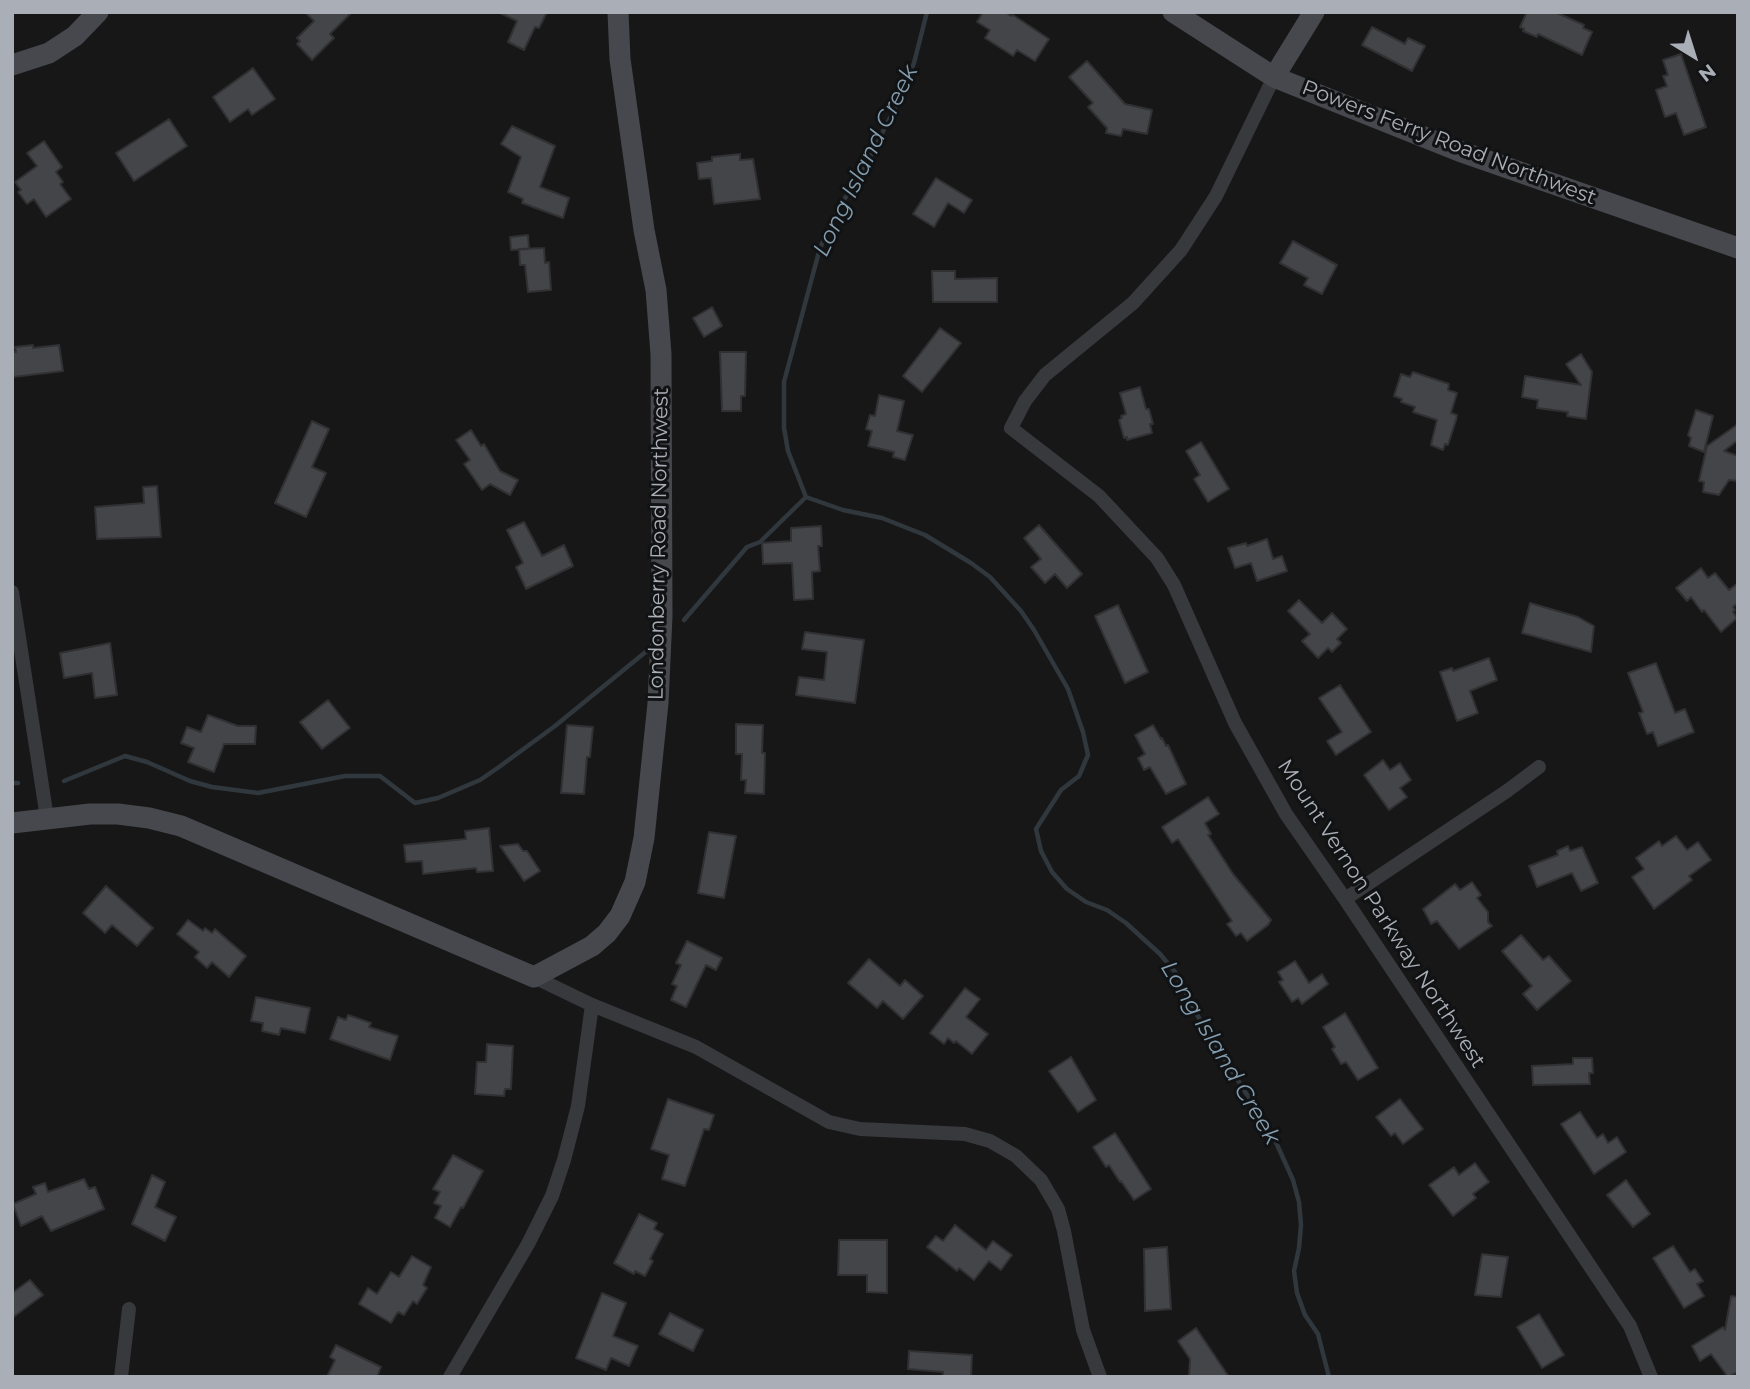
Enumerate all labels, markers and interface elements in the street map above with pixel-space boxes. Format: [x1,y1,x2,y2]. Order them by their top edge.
north arrow [1659,21,1729,91]
text: N [1694,59,1720,87]
water label: Long Island Creek [808,61,924,261]
street label: Powers Ferry Road Northwest [1298,75,1600,211]
street label: Londonberry Road Northwest [644,387,674,701]
street label: Mount Vernon Parkway Northwest [1272,755,1490,1073]
water label: Long Island Creek [1154,956,1286,1150]

